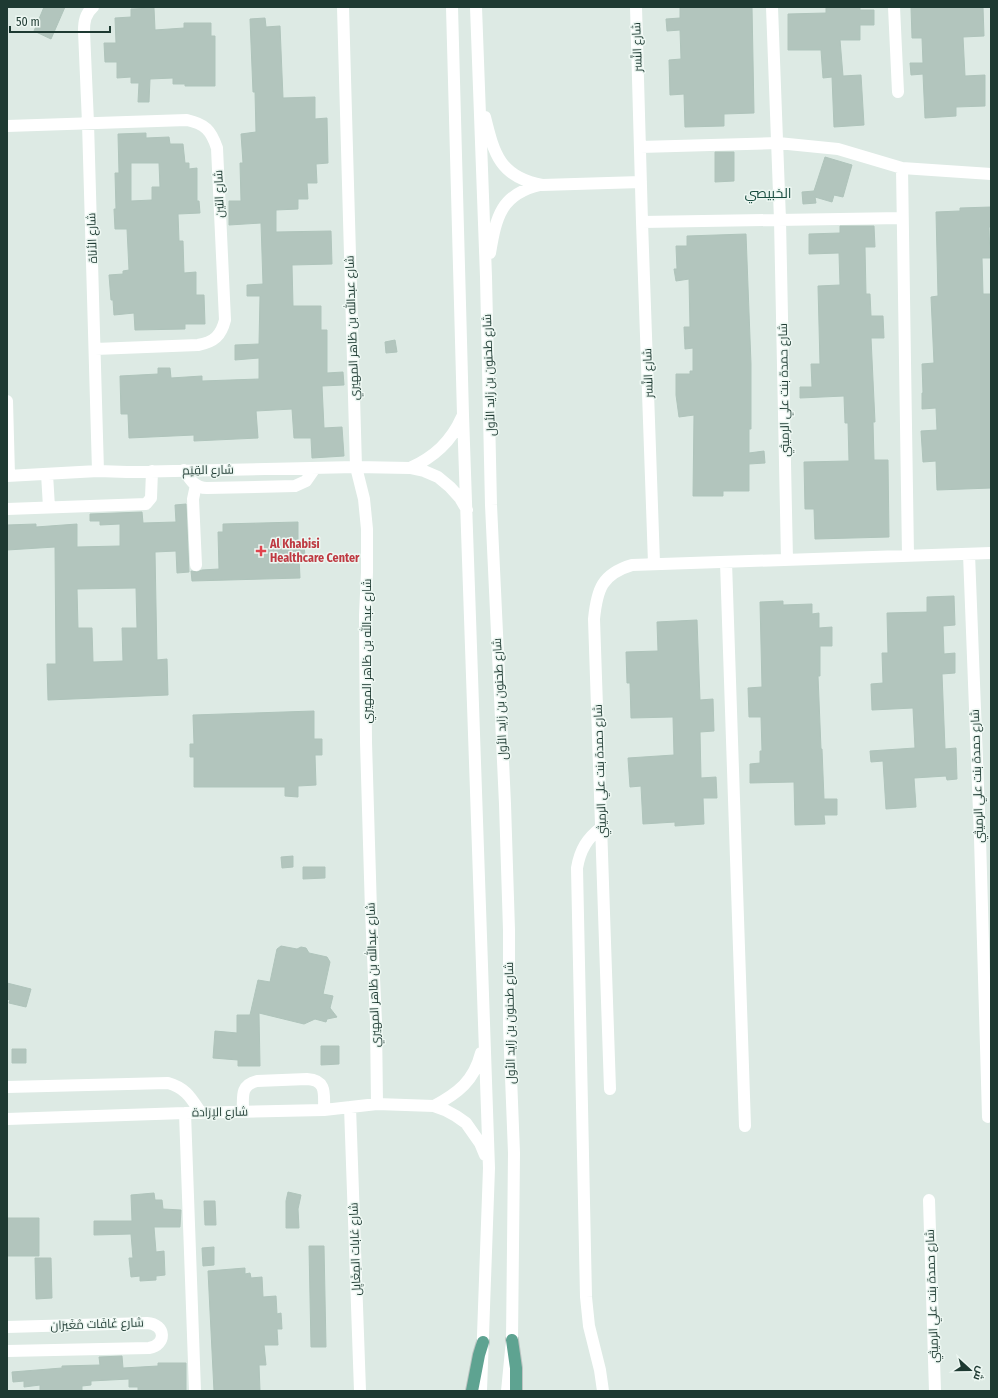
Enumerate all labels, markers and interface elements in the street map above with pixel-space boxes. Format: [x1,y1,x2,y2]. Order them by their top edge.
scale bar [10,8,110,34]
text: 50 m [16,15,40,29]
street label: شارع النَّسر [628,22,646,73]
street label: شارع التين [211,170,228,218]
district label: الخبيصي [744,185,792,204]
street label: شارع الأناة [84,212,101,264]
street label: شارع عبدالله بن ظاهر المهيري [341,255,365,401]
street label: شارع طحنون بن زايد الأول [480,314,499,436]
street label: شارع حمدة بنت علي الرميثي [776,323,795,457]
street label: شارع النَّسر [639,348,657,399]
street label: شارع القِيَم [182,463,234,478]
place label: Al Khabisi Healthcare Center [269,537,360,565]
marker: Al Khabisi Healthcare Center [255,545,267,557]
street label: شارع عبدالله بن ظاهر المهيري [359,578,377,724]
street label: شارع طحنون بن زايد الأول [490,637,511,760]
street label: شارع حمدة بنت علي الرميثي [591,704,612,838]
street label: شارع حمدة بنت علي الرميثي [968,709,989,843]
street label: شارع عبدالله بن ظاهر المهيري [362,902,386,1048]
street label: شارع طحنون بن زايد الأول [502,962,519,1084]
street label: شارع الإرَادة [192,1105,248,1120]
street label: شارع غابات المِغَايِل [346,1202,365,1296]
street label: شارع حمدة بنت علي الرميثي [923,1229,944,1363]
street label: شارع غَافَات مْغَيرَان [50,1315,144,1334]
north arrow [950,1350,990,1390]
text: ش [970,1364,987,1382]

